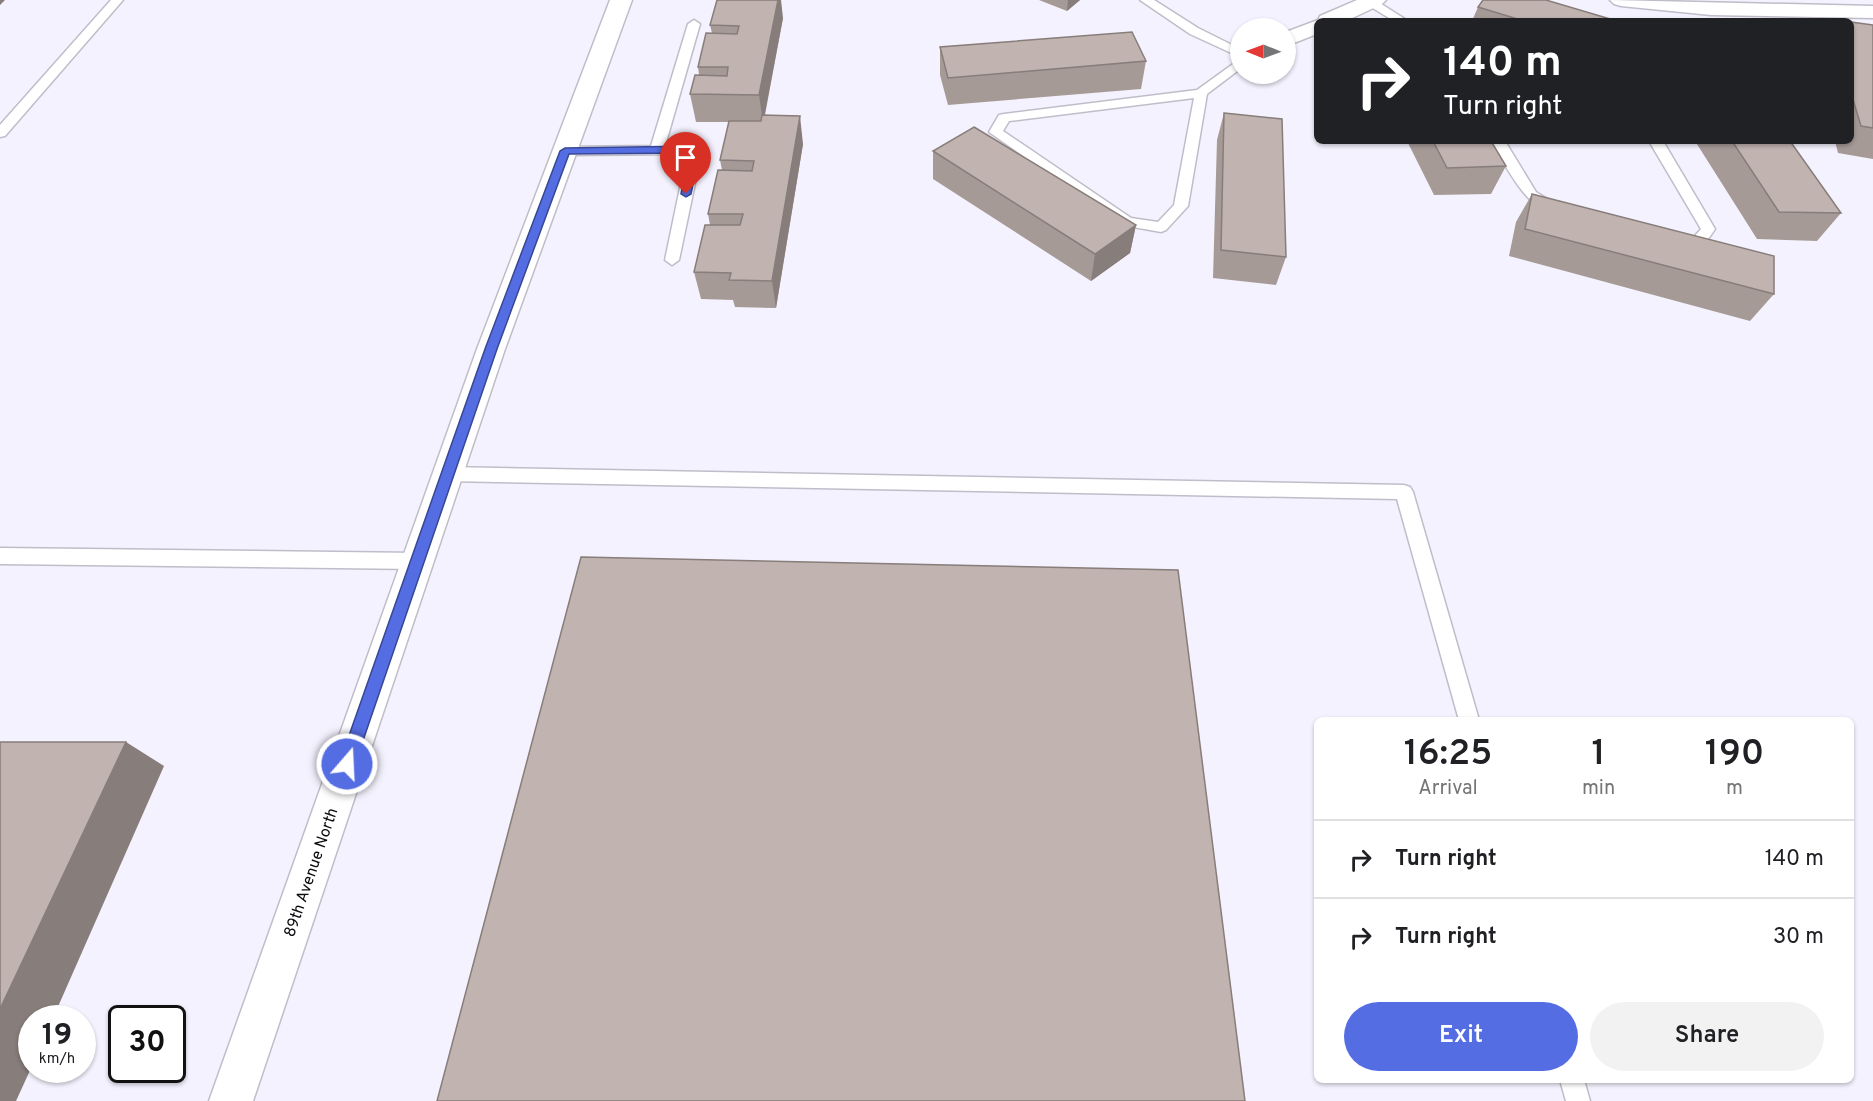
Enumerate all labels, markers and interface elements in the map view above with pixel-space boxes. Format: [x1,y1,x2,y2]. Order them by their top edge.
north arrow [1230,18,1296,84]
map controls [1230,18,1296,84]
text: 140 m [1443,38,1562,91]
icon: right [1344,42,1422,120]
text: Turn right [1443,90,1562,124]
pin [660,132,711,194]
icon: arrive [669,141,702,174]
position arrow [315,732,379,796]
text: 16:25 [1404,732,1492,778]
text: 1 [1592,732,1606,778]
text: 190 [1705,732,1764,778]
text: Arrival [1418,776,1478,802]
text: min [1582,776,1615,802]
text: m [1726,776,1743,802]
street label: 89th Avenue North [280,805,343,940]
icon: right [1344,843,1377,876]
text: Turn right [1395,846,1497,873]
text: 140 m [1765,846,1824,873]
icon: right [1344,921,1377,954]
text: Turn right [1395,924,1497,951]
text: 30 m [1773,924,1824,951]
button: Exit [1344,1002,1578,1071]
button: Share [1590,1002,1824,1071]
speed limit sign: 30 [108,1005,186,1083]
text: 19 [42,1018,72,1055]
text: km/h [39,1050,75,1069]

